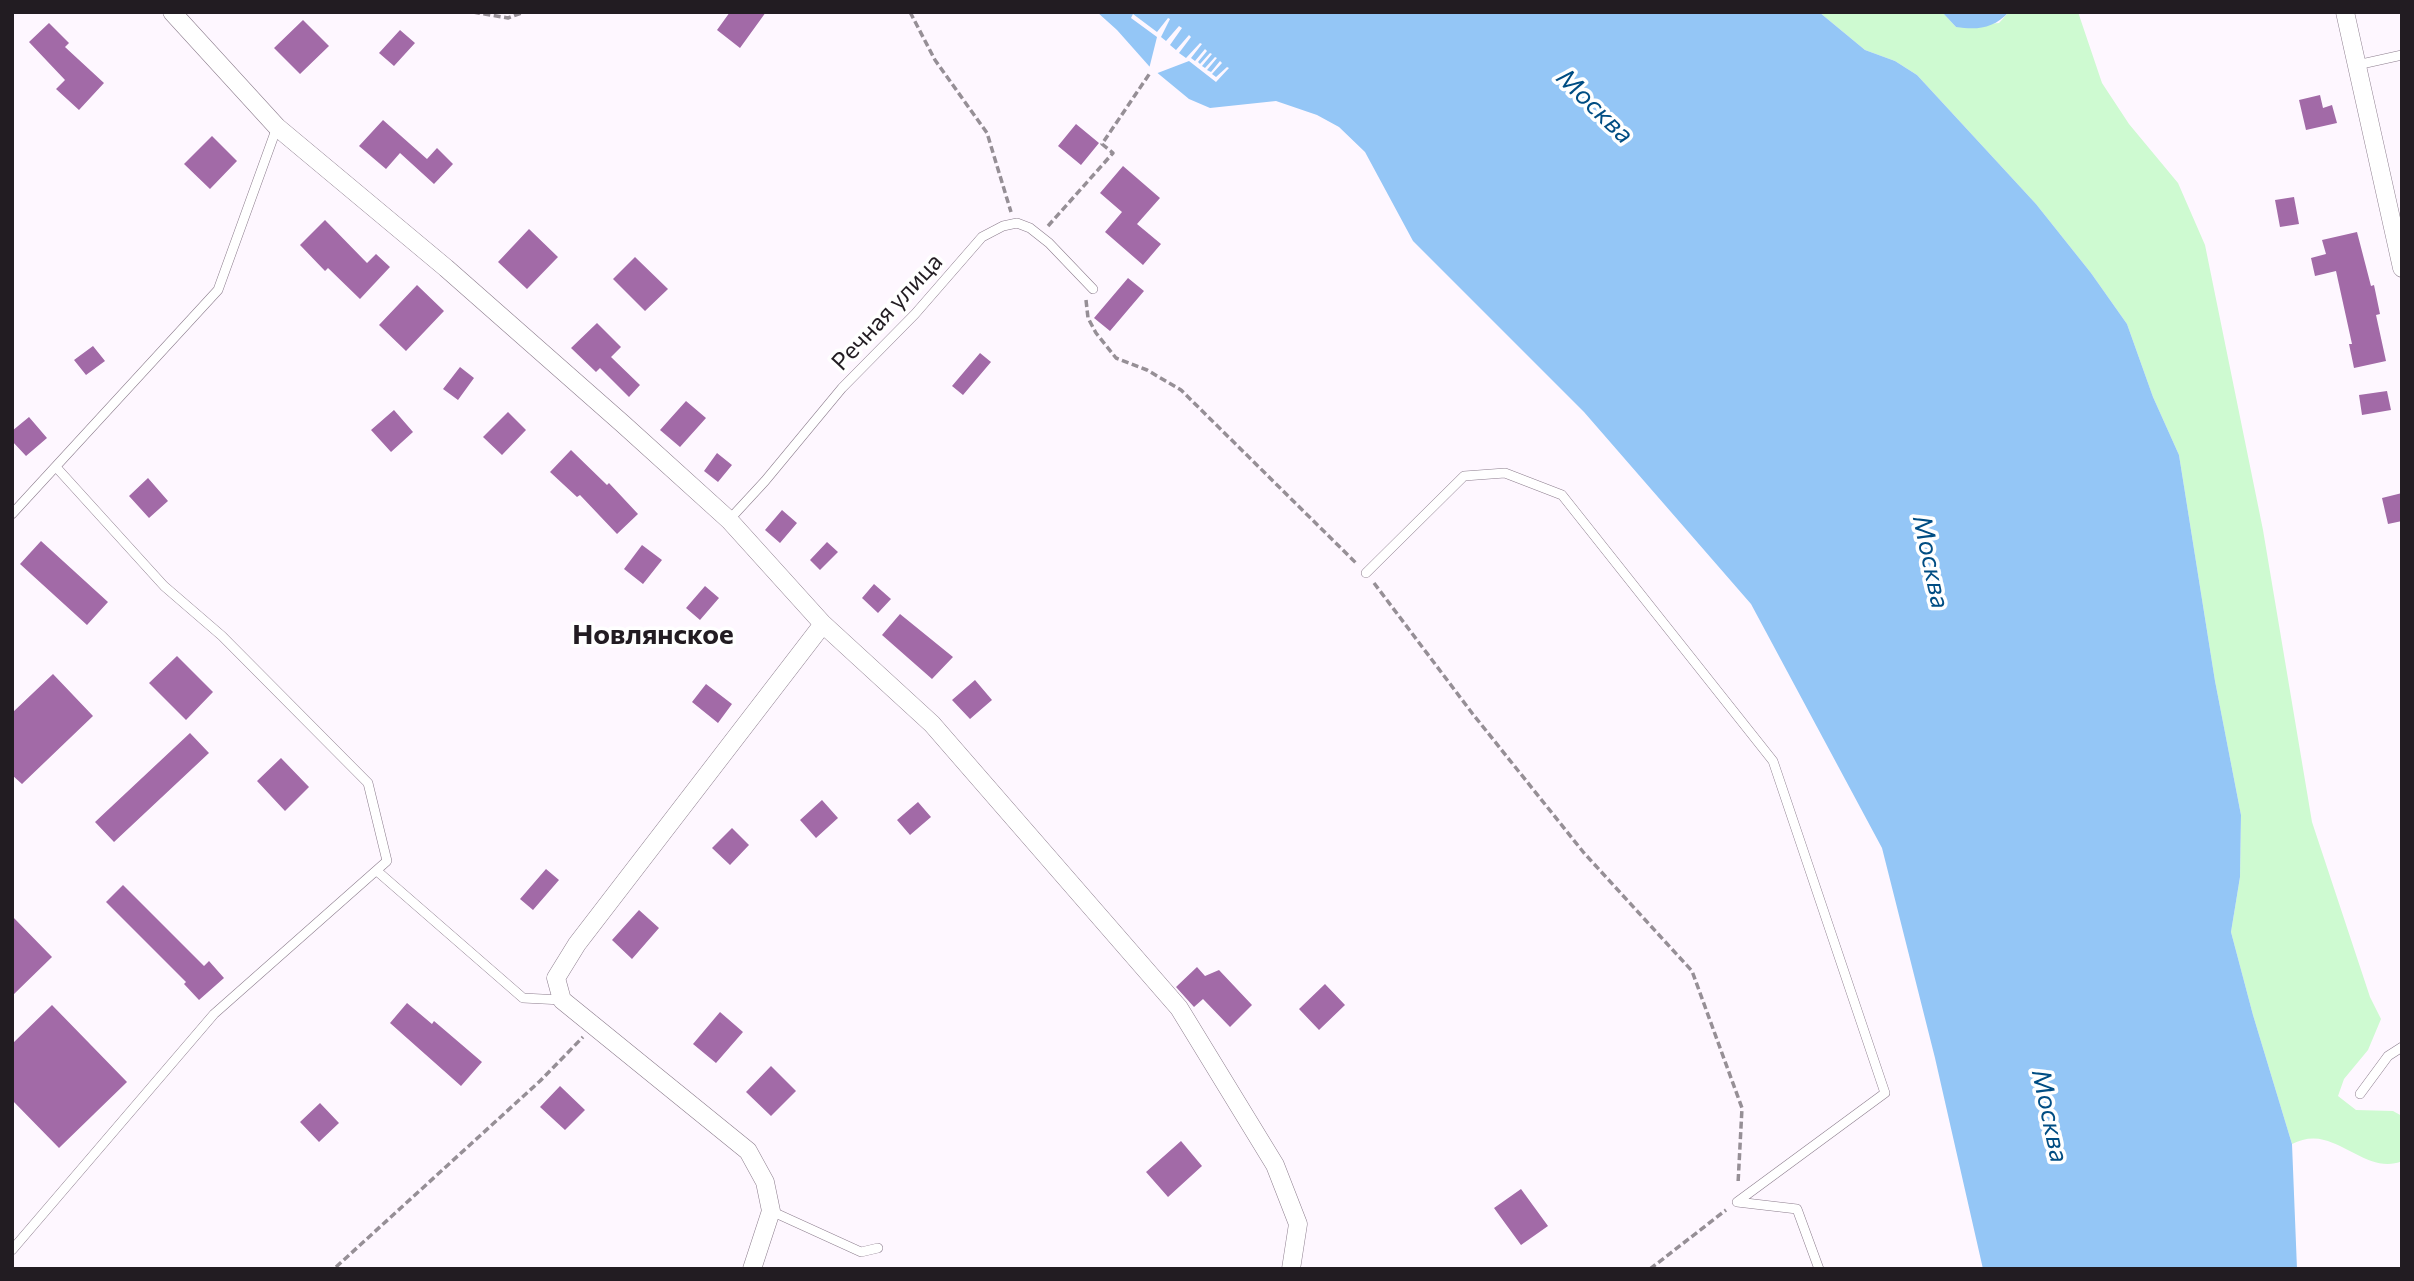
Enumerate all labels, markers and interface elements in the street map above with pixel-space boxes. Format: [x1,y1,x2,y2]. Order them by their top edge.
water label: Москва [1550,62,1640,150]
street label: Речная улица [826,248,948,376]
water label: Москва [1906,513,1956,611]
district label: Новлянское [572,618,734,652]
water label: Москва [2025,1067,2075,1165]

